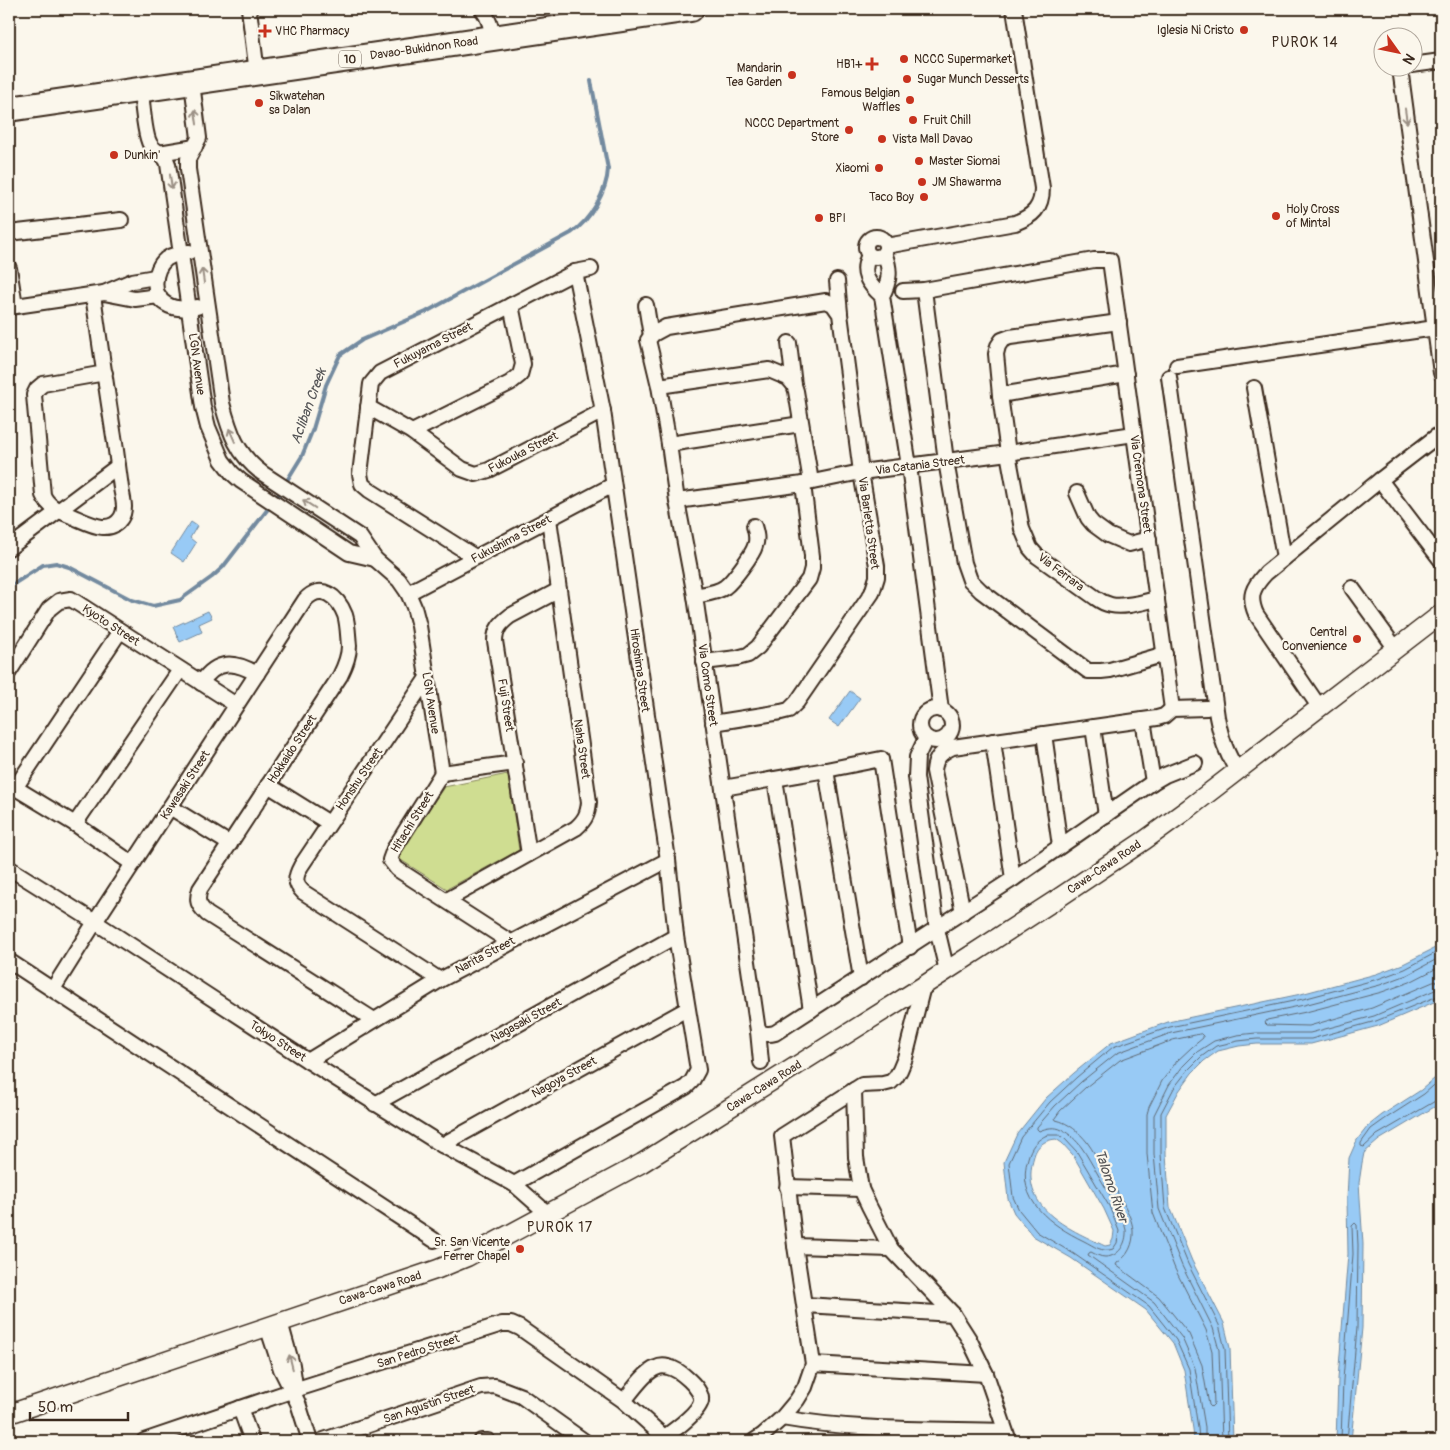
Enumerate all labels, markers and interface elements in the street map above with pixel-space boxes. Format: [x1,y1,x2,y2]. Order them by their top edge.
place label: Iglesia Ni Cristo [1157,23,1235,38]
place label: VHC Pharmacy [275,24,349,39]
marker: Iglesia Ni Cristo [1238,24,1250,36]
marker: VHC Pharmacy [259,25,271,37]
north arrow [1372,28,1422,78]
street label: Davao-Bukidnon Road [369,33,479,64]
district label: PUROK 14 [1271,34,1339,51]
text: N [1399,50,1418,67]
road number: 10 [339,51,361,68]
place label: NCCC Supermarket [914,52,1012,67]
marker: NCCC Supermarket [898,53,910,65]
place label: HB1+ [836,57,863,72]
marker: HB1+ [866,58,878,70]
place label: Mandarin Tea Garden [726,61,782,90]
marker: Mandarin Tea Garden [786,69,798,81]
place label: Sugar Munch Desserts [917,72,1030,87]
marker: Sugar Munch Desserts [901,73,913,85]
place label: Famous Belgian Waffles [821,86,901,115]
place label: Sikwatehan sa Dalan [269,89,325,118]
marker: Famous Belgian Waffles [904,94,916,106]
marker: Sikwatehan sa Dalan [253,97,265,109]
one-way arrow [1401,107,1411,123]
one-way arrow [191,109,201,125]
place label: Fruit Chill [923,113,971,128]
marker: Fruit Chill [907,114,919,126]
place label: NCCC Department Store [744,116,839,145]
marker: NCCC Department Store [843,124,855,136]
place label: Vista Mall Davao [892,132,973,147]
marker: Vista Mall Davao [876,133,888,145]
place label: Dunkin' [124,148,160,163]
marker: Dunkin' [108,149,120,161]
place label: Master Siomai [929,154,1000,169]
marker: Master Siomai [913,155,925,167]
place label: Xiaomi [836,161,869,176]
marker: Xiaomi [873,162,885,174]
one-way arrow [166,174,176,190]
place label: JM Shawarma [932,175,1002,190]
marker: JM Shawarma [916,176,928,188]
place label: Taco Boy [869,190,914,205]
marker: Taco Boy [918,191,930,203]
place label: Holy Cross of Mintal [1286,202,1340,231]
marker: Holy Cross of Mintal [1270,210,1282,222]
place label: BPI [829,211,846,226]
marker: BPI [813,212,825,224]
one-way arrow [198,268,208,284]
street label: Fukuyama Street [391,319,475,372]
street label: LGN Avenue [185,332,208,396]
water label: Acliban Creek [287,365,330,446]
one-way arrow [227,428,237,443]
street label: Fukouka Street [486,428,561,476]
street label: Via Cremona Street [1126,434,1155,534]
street label: Via Catania Street [875,453,966,478]
street label: Via Barletta Street [855,476,882,570]
one-way arrow [302,498,316,508]
street label: Fukushima Street [469,512,554,567]
street label: Via Ferrara [1034,550,1087,595]
street label: Kyoto Street [79,601,142,650]
place label: Central Convenience [1282,625,1347,654]
street label: Hiroshima Street [626,627,653,713]
marker: Central Convenience [1351,633,1363,645]
street label: Via Como Street [694,643,721,727]
street label: LGN Avenue [418,671,443,735]
street label: Fuji Street [494,678,517,733]
street label: Hokkaido Street [265,712,320,786]
street label: Naha Street [570,718,593,780]
street label: Honshu Street [333,745,386,814]
street label: Kawasaki Street [157,748,214,823]
street label: Hitachi Street [388,789,437,856]
street label: Cawa-Cawa Road [1064,837,1144,898]
street label: Narita Street [453,933,518,977]
street label: Nagasaki Street [488,995,564,1046]
street label: Tokyo Street [247,1018,309,1065]
street label: Nagoya Street [529,1053,600,1101]
street label: Cawa-Cawa Road [724,1057,805,1116]
water label: Talomo River [1091,1147,1133,1227]
district label: PUROK 17 [527,1219,593,1236]
place label: Sr. San Vicente Ferrer Chapel [434,1235,510,1264]
marker: Sr. San Vicente Ferrer Chapel [514,1243,526,1255]
street label: Cawa-Cawa Road [337,1268,423,1309]
street label: San Pedro Street [375,1331,461,1372]
one-way arrow [286,1354,295,1370]
street label: San Agustin Street [382,1382,477,1427]
scale bar [30,1390,128,1422]
text: 50 m [38,1398,73,1417]

